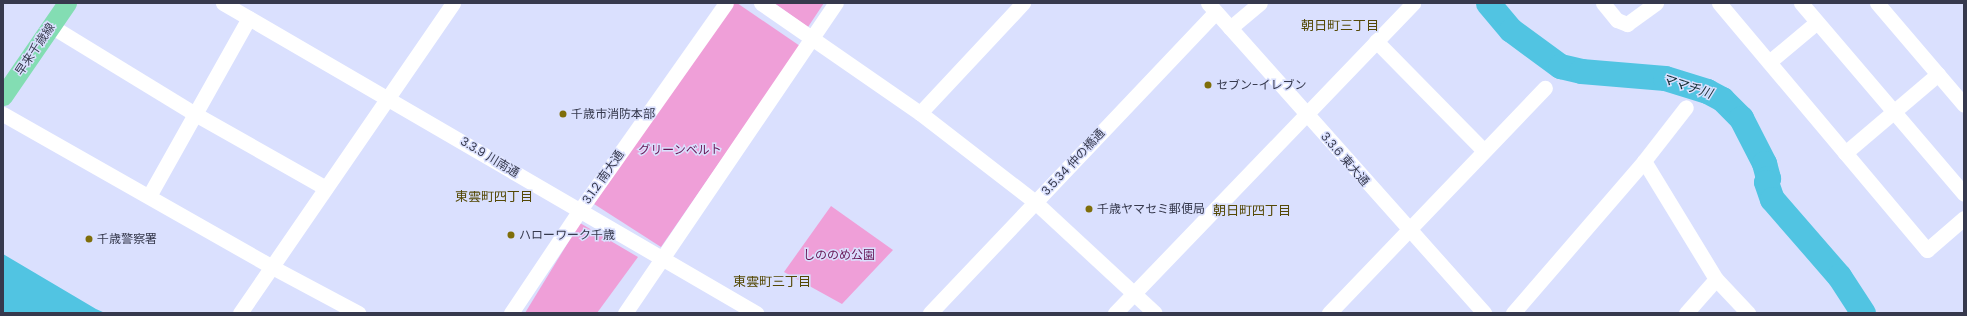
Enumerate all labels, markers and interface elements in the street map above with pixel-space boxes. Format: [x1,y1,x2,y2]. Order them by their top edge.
district label: 朝日町三丁目 [1301,18,1379,34]
street label: 早来千歳線 [12,20,58,78]
water label: ママチ川 [1660,72,1714,102]
place label: セブン-イレブン [1216,78,1307,92]
marker: セブン-イレブン [1203,80,1213,90]
place label: 千歳市消防本部 [571,107,655,121]
marker: 千歳市消防本部 [558,109,568,119]
street label: 3.5.34 仲の橋通 [1039,126,1107,198]
street label: 3.3.6 東大通 [1318,129,1372,189]
street label: 3.3.9 川南通 [458,134,522,180]
park label: グリーンベルト [638,143,722,157]
street label: 3.1.2 南大通 [579,147,627,207]
district label: 東雲町四丁目 [455,189,533,205]
place label: 千歳ヤマセミ郵便局 [1097,202,1205,216]
district label: 朝日町四丁目 [1213,203,1291,219]
marker: 千歳ヤマセミ郵便局 [1084,204,1094,214]
place label: ハローワーク千歳 [519,228,615,242]
marker: ハローワーク千歳 [506,230,516,240]
place label: 千歳警察署 [97,232,157,246]
marker: 千歳警察署 [84,234,94,244]
park label: しののめ公園 [803,248,875,262]
district label: 東雲町三丁目 [733,274,811,290]

